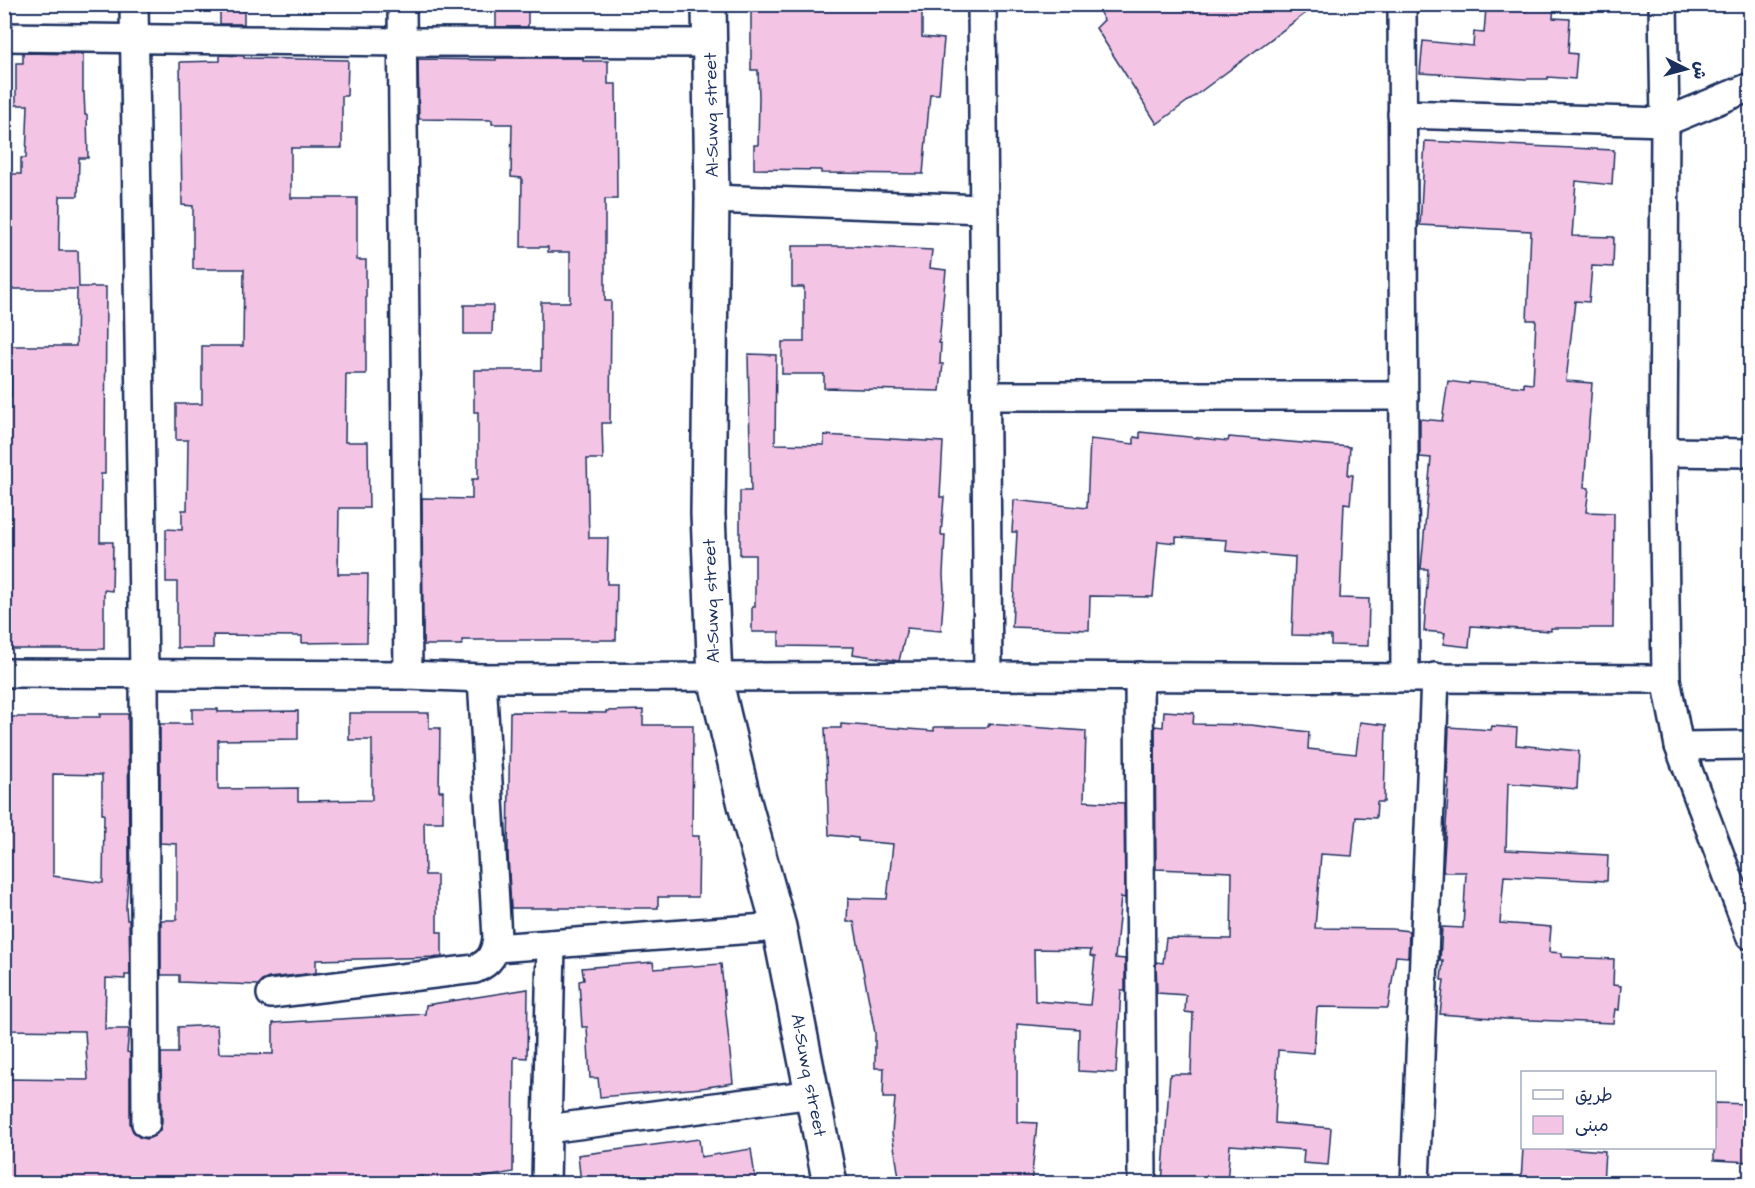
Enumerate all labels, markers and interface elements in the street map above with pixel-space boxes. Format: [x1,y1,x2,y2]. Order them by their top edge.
north arrow [1656,39,1716,99]
street label: Al-Suwq street [698,52,725,178]
text: ش [1688,61,1712,80]
street label: Al-Suwq street [697,538,726,664]
street label: Al-Suwq street [784,1012,833,1139]
legend [1521,1071,1716,1149]
text: طريق [1575,1083,1613,1108]
text: مبنى [1575,1113,1609,1138]

